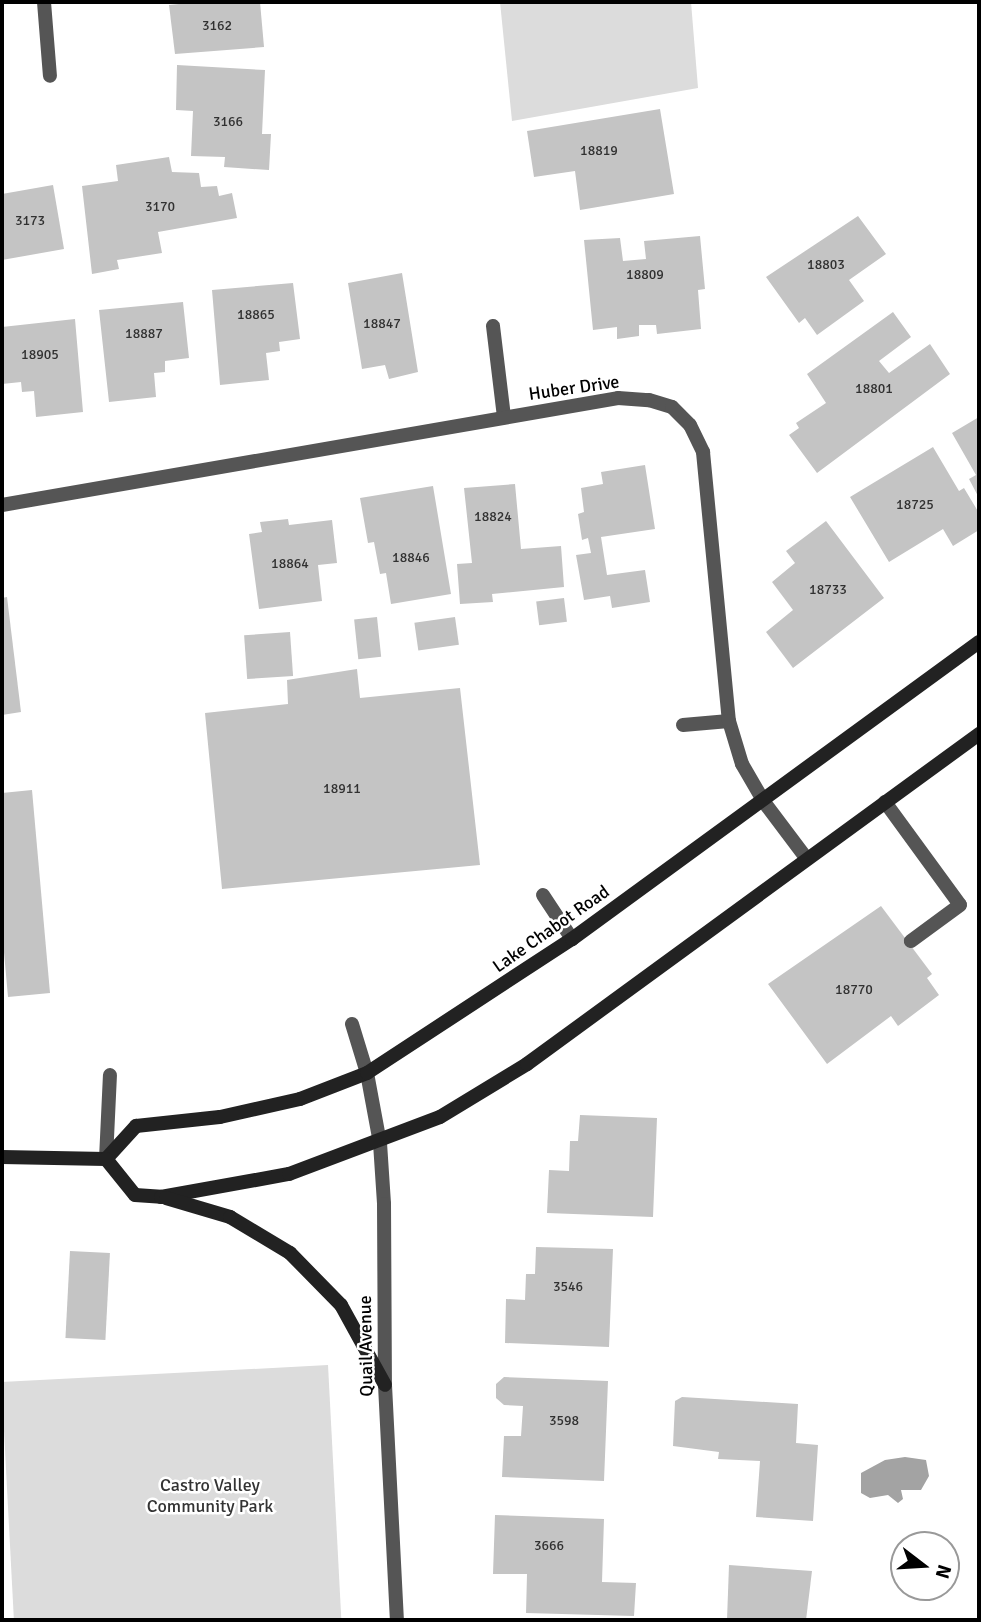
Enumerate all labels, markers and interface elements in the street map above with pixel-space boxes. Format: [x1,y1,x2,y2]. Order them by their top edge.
house number: 3162 [202,18,232,34]
house number: 3166 [213,114,243,130]
house number: 18819 [580,143,618,159]
house number: 3170 [145,199,175,215]
house number: 3173 [15,213,45,229]
house number: 18803 [807,257,845,273]
house number: 18809 [626,267,664,283]
house number: 18865 [237,307,275,323]
house number: 18847 [363,316,401,332]
house number: 18887 [125,326,163,342]
house number: 18905 [21,347,59,363]
street label: Huber Drive [527,371,621,405]
house number: 18801 [855,381,893,397]
house number: 18725 [896,497,934,513]
house number: 18824 [474,509,512,525]
house number: 18846 [392,550,430,566]
house number: 18864 [271,556,309,572]
house number: 18733 [809,582,847,598]
house number: 18911 [323,781,361,797]
street label: Lake Chabot Road [489,881,613,977]
house number: 18770 [835,982,873,998]
house number: 3546 [553,1279,583,1295]
street label: Quail Avenue [354,1295,378,1397]
house number: 3598 [549,1413,579,1429]
park label: Castro Valley Community Park [147,1475,273,1518]
north arrow [890,1531,960,1601]
house number: 3666 [534,1538,564,1554]
text: N [930,1562,957,1581]

